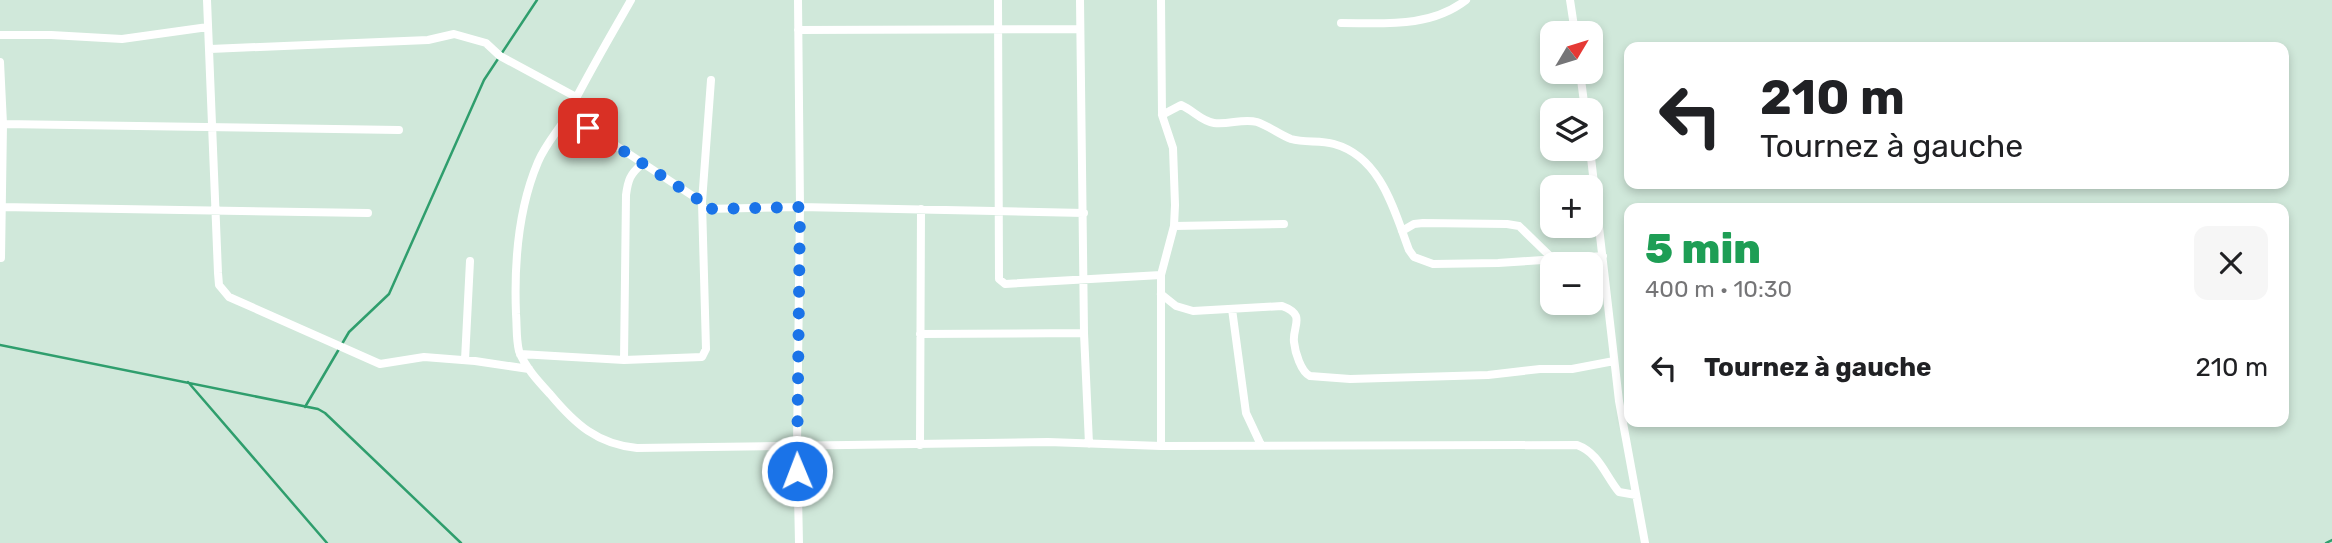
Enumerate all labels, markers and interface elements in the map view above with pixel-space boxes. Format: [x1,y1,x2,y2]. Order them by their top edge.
north arrow [1540,21,1603,84]
map controls [1540,21,1603,315]
text: 210 m [1760,68,1905,126]
icon: left [1645,70,1736,161]
pin [558,98,618,158]
button: layers [1540,98,1603,161]
icon: arrive [569,109,607,147]
text: Tournez à gauche [1760,127,2023,165]
button: + [1540,175,1603,238]
text: 5 min [1645,224,1761,274]
button: close [2194,226,2268,300]
button: − [1540,252,1603,315]
text: 400 m · 10:30 [1645,275,1792,303]
icon: left [1645,349,1683,387]
text: Tournez à gauche [1704,352,1932,383]
text: 210 m [2196,352,2268,383]
position arrow [760,434,834,508]

